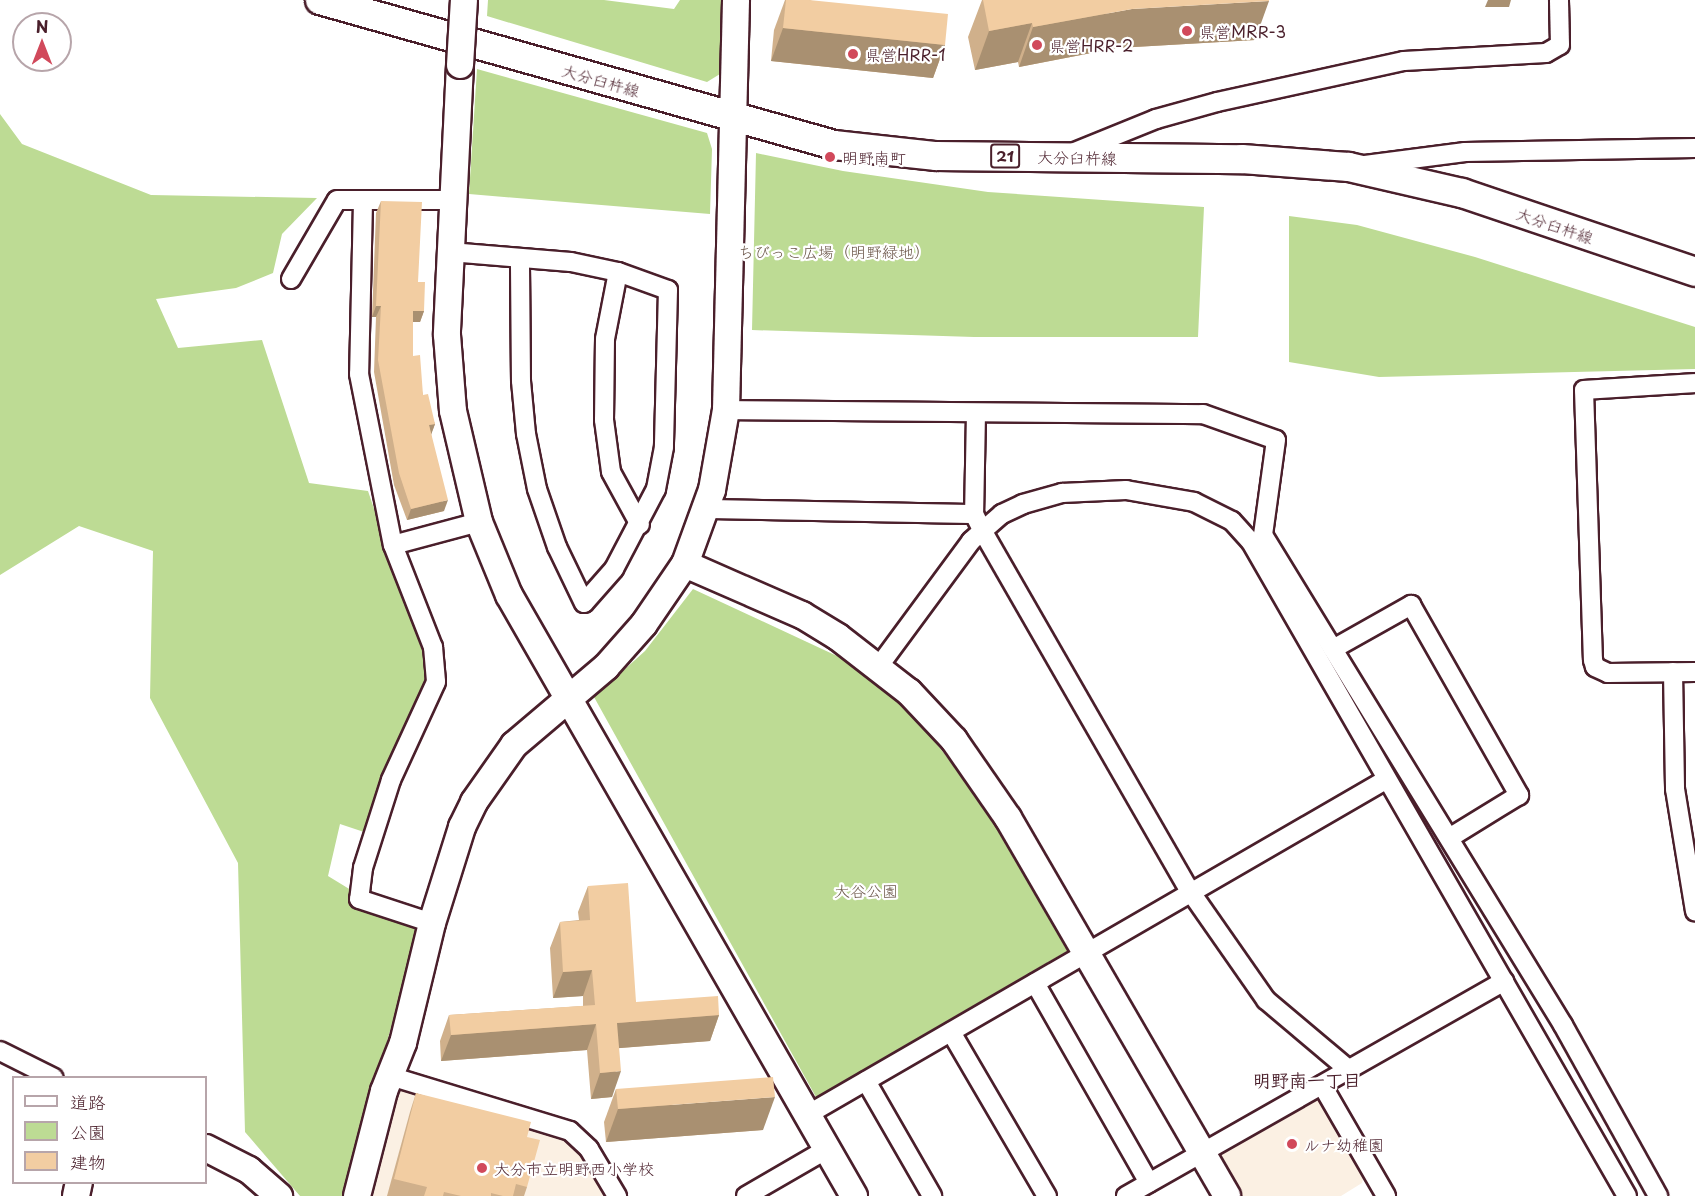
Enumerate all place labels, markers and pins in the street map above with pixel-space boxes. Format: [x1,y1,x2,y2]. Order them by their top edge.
place label: 県営MRR-3 [1199,21,1286,41]
marker: 県営MRR-3 [1180,24,1194,38]
place label: 県営HRR-2 [1049,35,1133,55]
marker: 県営HRR-2 [1030,38,1044,52]
place label: 県営HRR-1 [865,44,946,64]
marker: 県営HRR-1 [846,47,860,61]
place label: 明野南町 [842,147,906,167]
marker: 明野南町 [823,150,837,164]
place label: ルナ幼稚園 [1304,1134,1384,1154]
marker: ルナ幼稚園 [1285,1137,1299,1151]
place label: 大分市立明野西小学校 [494,1158,654,1178]
marker: 大分市立明野西小学校 [475,1161,489,1175]

